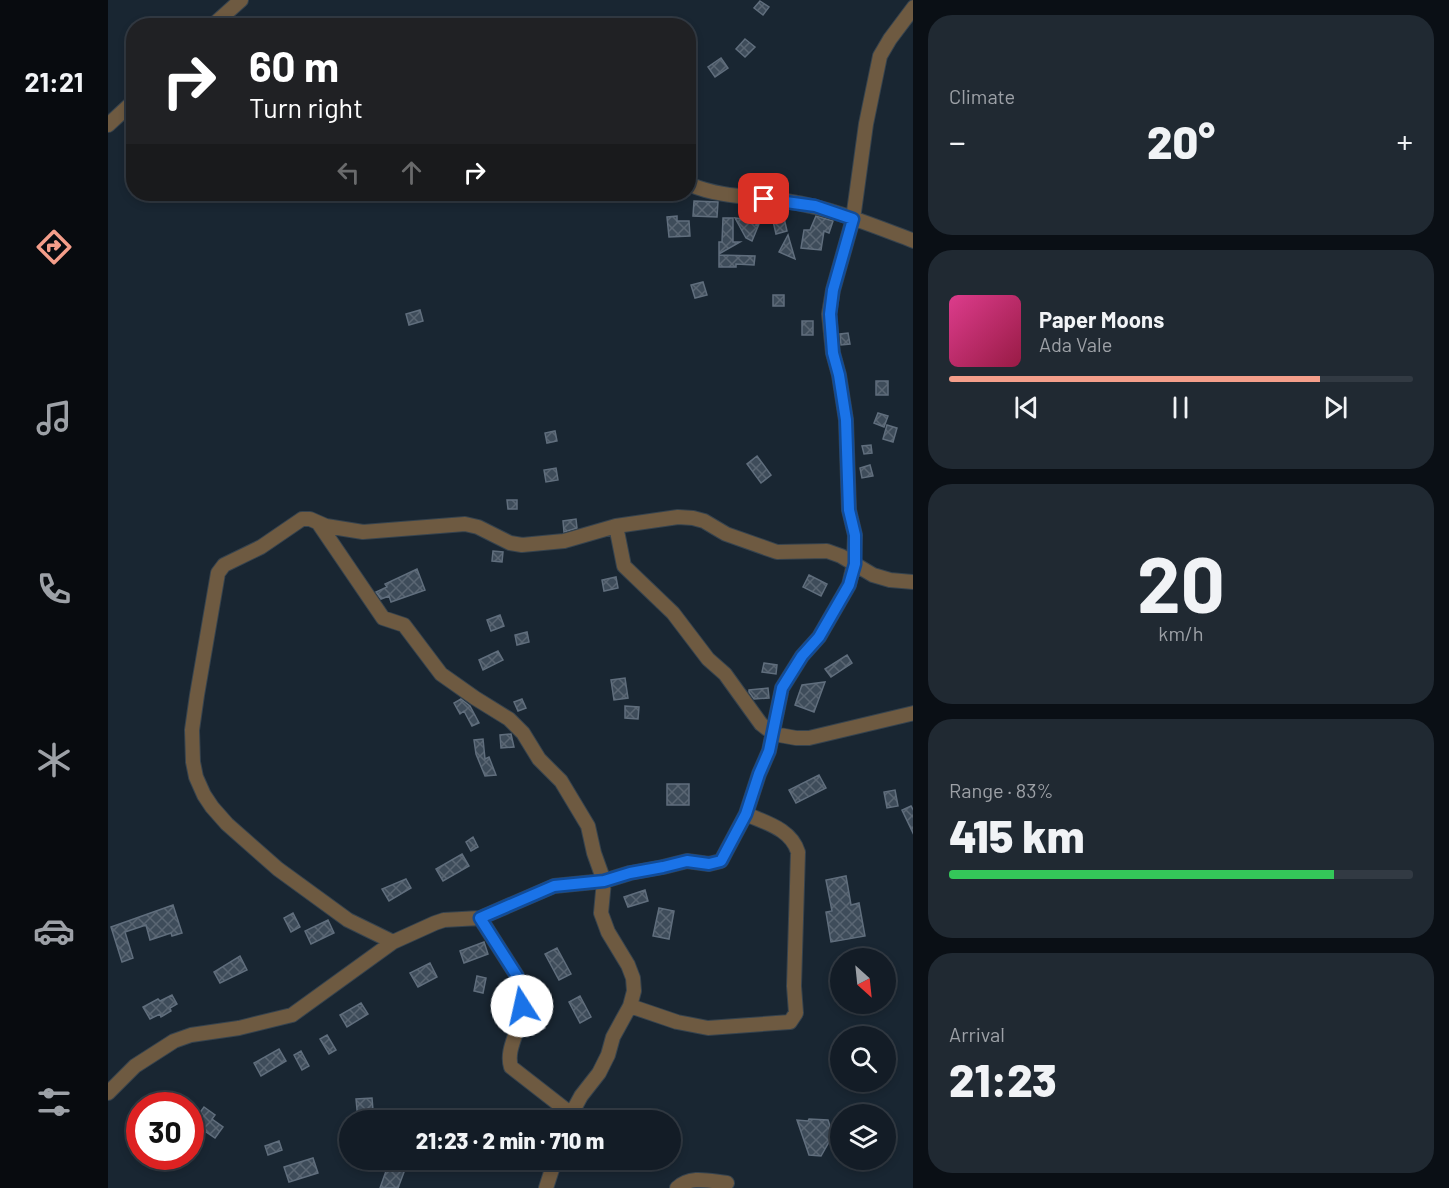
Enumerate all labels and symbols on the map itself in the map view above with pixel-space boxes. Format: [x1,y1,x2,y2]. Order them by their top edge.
pin [738,173,789,224]
north arrow [830,948,896,1014]
position arrow [490,974,554,1038]
speed limit sign: 30 [126,1092,204,1170]

